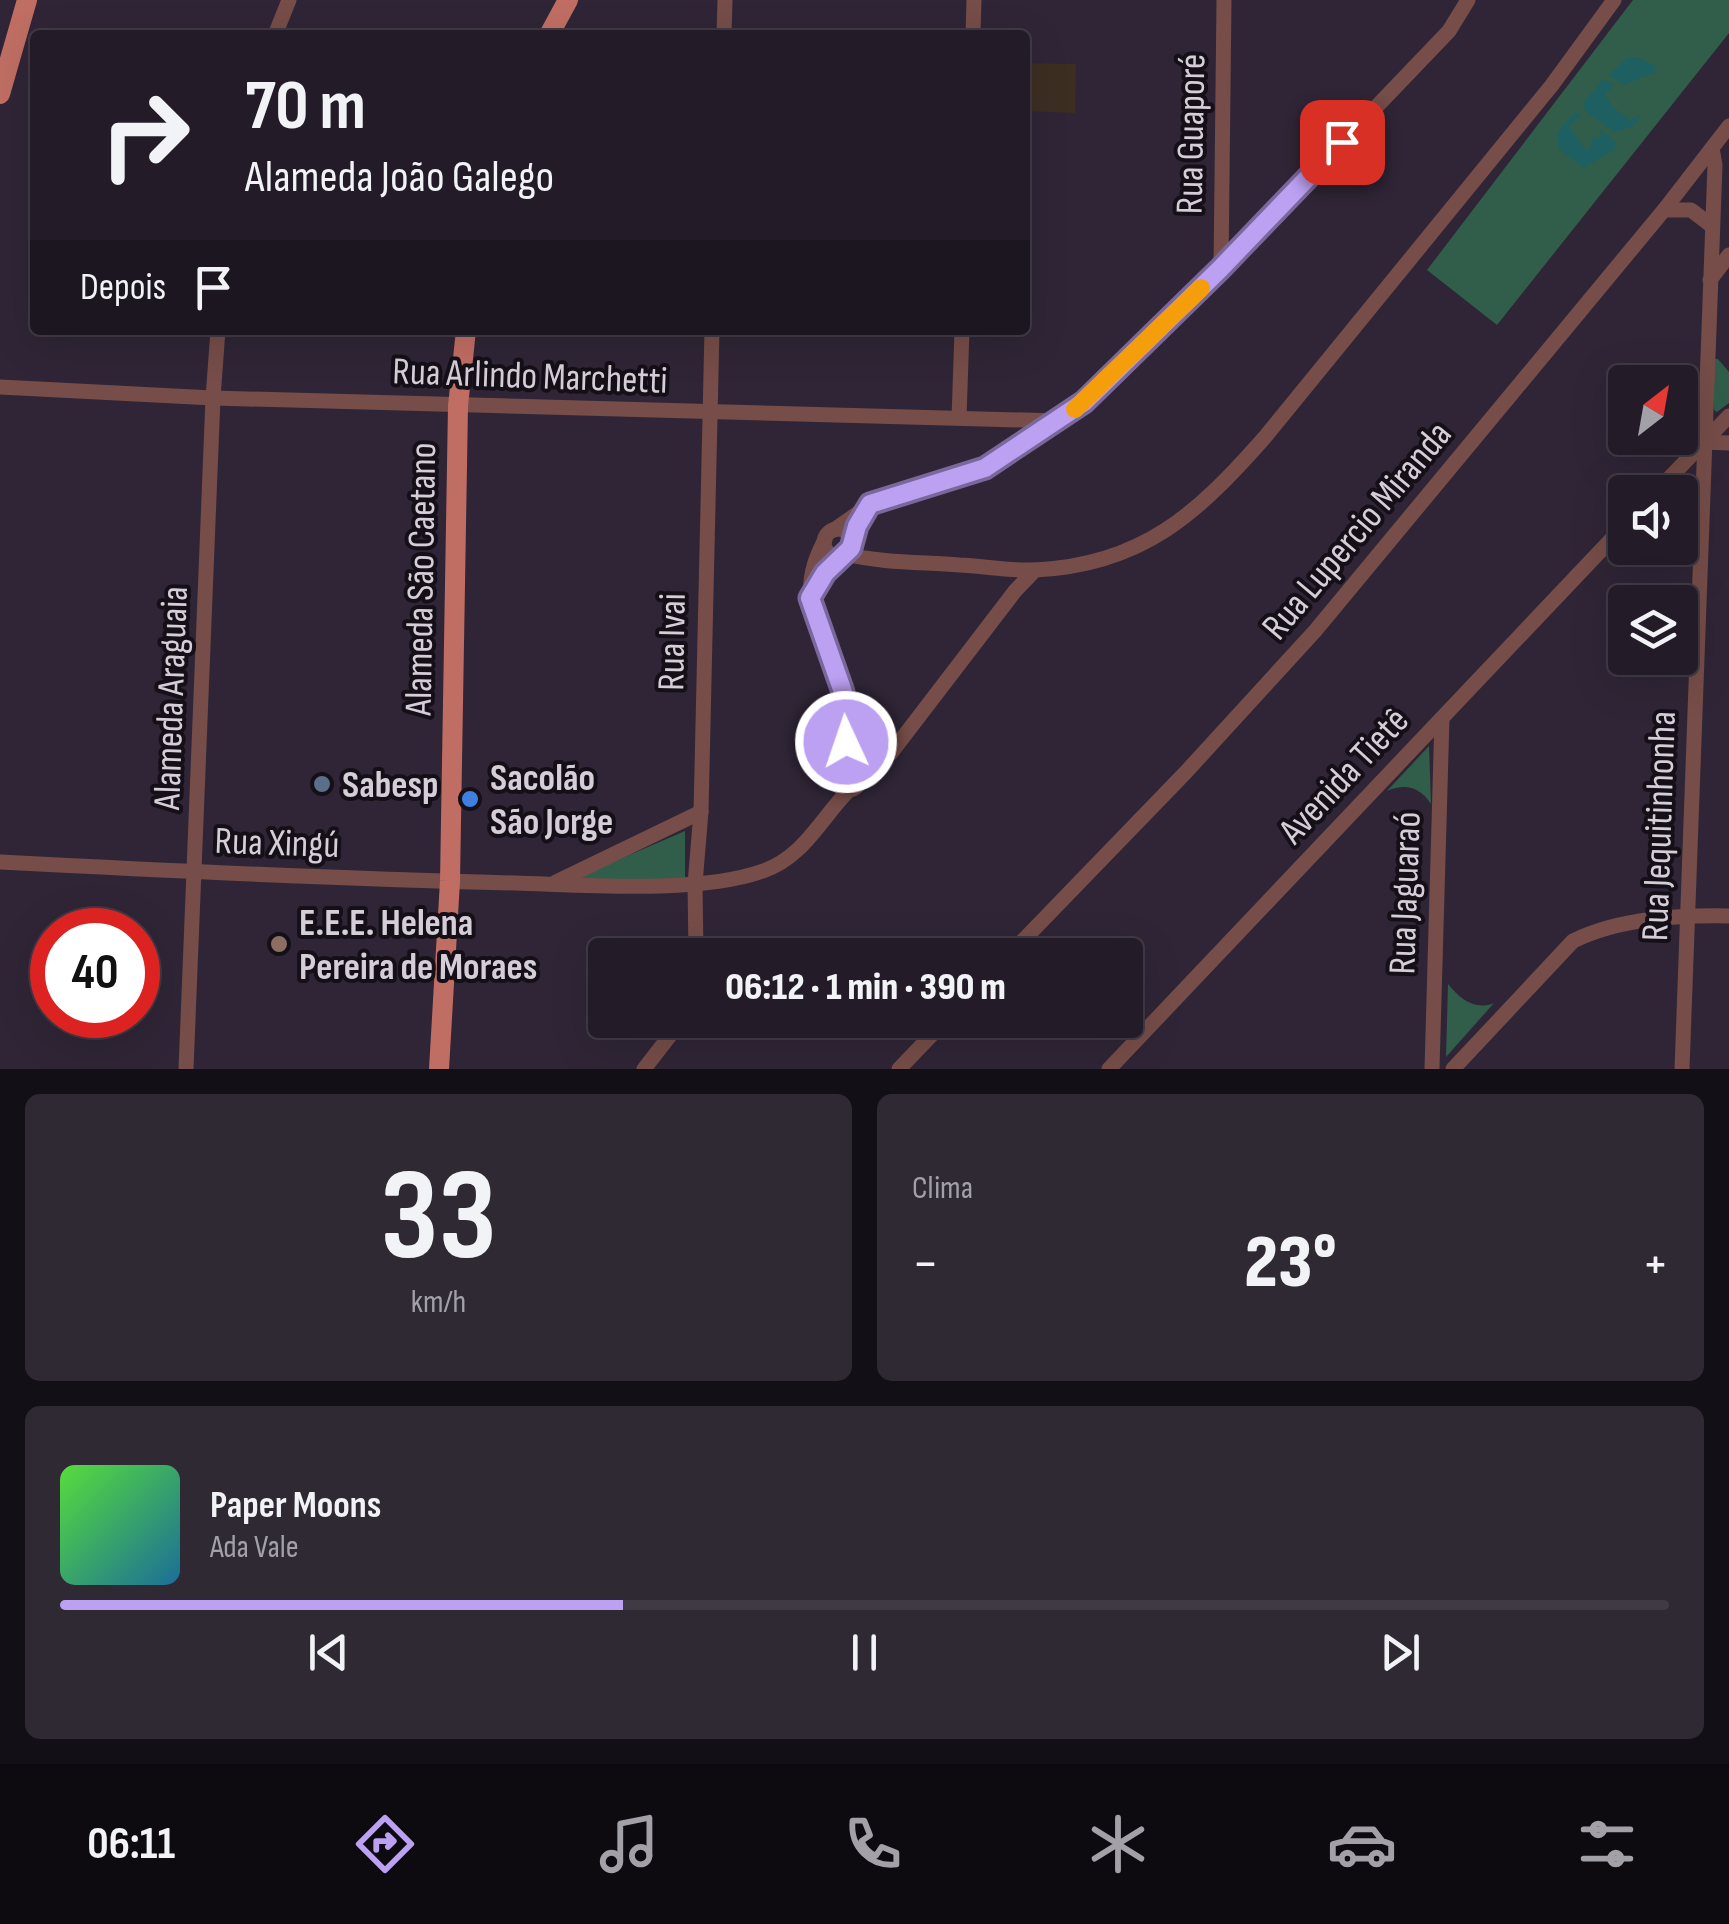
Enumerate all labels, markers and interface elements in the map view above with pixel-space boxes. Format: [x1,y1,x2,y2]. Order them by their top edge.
street label: Rua Guaporé [1168,53,1215,215]
text: 70 m [245,65,366,149]
icon: right [80,70,210,200]
pin [1300,100,1385,185]
icon: arrive [1315,115,1370,170]
text: Alameda João Galego [245,150,554,205]
icon: arrive [186,260,241,315]
text: Depois [80,265,166,310]
street label: Rua Arlindo Marchetti [392,349,668,404]
north arrow [1608,365,1698,455]
map controls [1608,365,1698,675]
street label: Rua Lupercio Miranda [1253,413,1461,649]
street label: Alameda São Caetano [397,442,446,717]
button: sound [1608,475,1698,565]
street label: Alameda Araguaia [145,585,198,812]
button: layers [1608,585,1698,675]
street label: Rua Ivai [649,593,696,691]
position arrow [794,690,898,794]
street label: Avenida Tietê [1269,699,1418,854]
street label: Rua Jequitinhonha [1633,710,1686,942]
place label: Sacolão São Jorge [490,756,613,845]
place label: Sabesp [342,763,438,808]
marker: Sabesp [311,773,333,795]
marker: Sacolão São Jorge [459,788,481,810]
street label: Rua Jaguaraó [1380,811,1431,975]
street label: Rua Xingú [214,819,340,868]
place label: E.E.E. Helena Pereira de Moraes [299,901,537,990]
speed limit sign: 40 [30,908,160,1038]
marker: E.E.E. Helena Pereira de Moraes [268,933,290,955]
text: 06:12 · 1 min · 390 m [725,965,1006,1010]
text: 33 [380,1140,497,1296]
text: Clima [912,1169,973,1208]
text: 23° [1244,1218,1337,1309]
text: − [912,1231,939,1298]
text: + [1642,1231,1669,1298]
text: km/h [411,1283,466,1322]
text: Paper Moons [210,1483,381,1528]
text: Ada Vale [210,1528,299,1567]
icon: previous [301,1625,356,1680]
icon: pause [837,1625,892,1680]
icon: next [1373,1625,1428,1680]
icon: directions [350,1809,420,1879]
icon: music [594,1809,664,1879]
icon: phone [838,1809,908,1879]
icon: climate [1083,1809,1153,1879]
icon: car [1327,1809,1397,1879]
icon: filters [1572,1809,1642,1879]
text: 06:11 [87,1817,175,1872]

